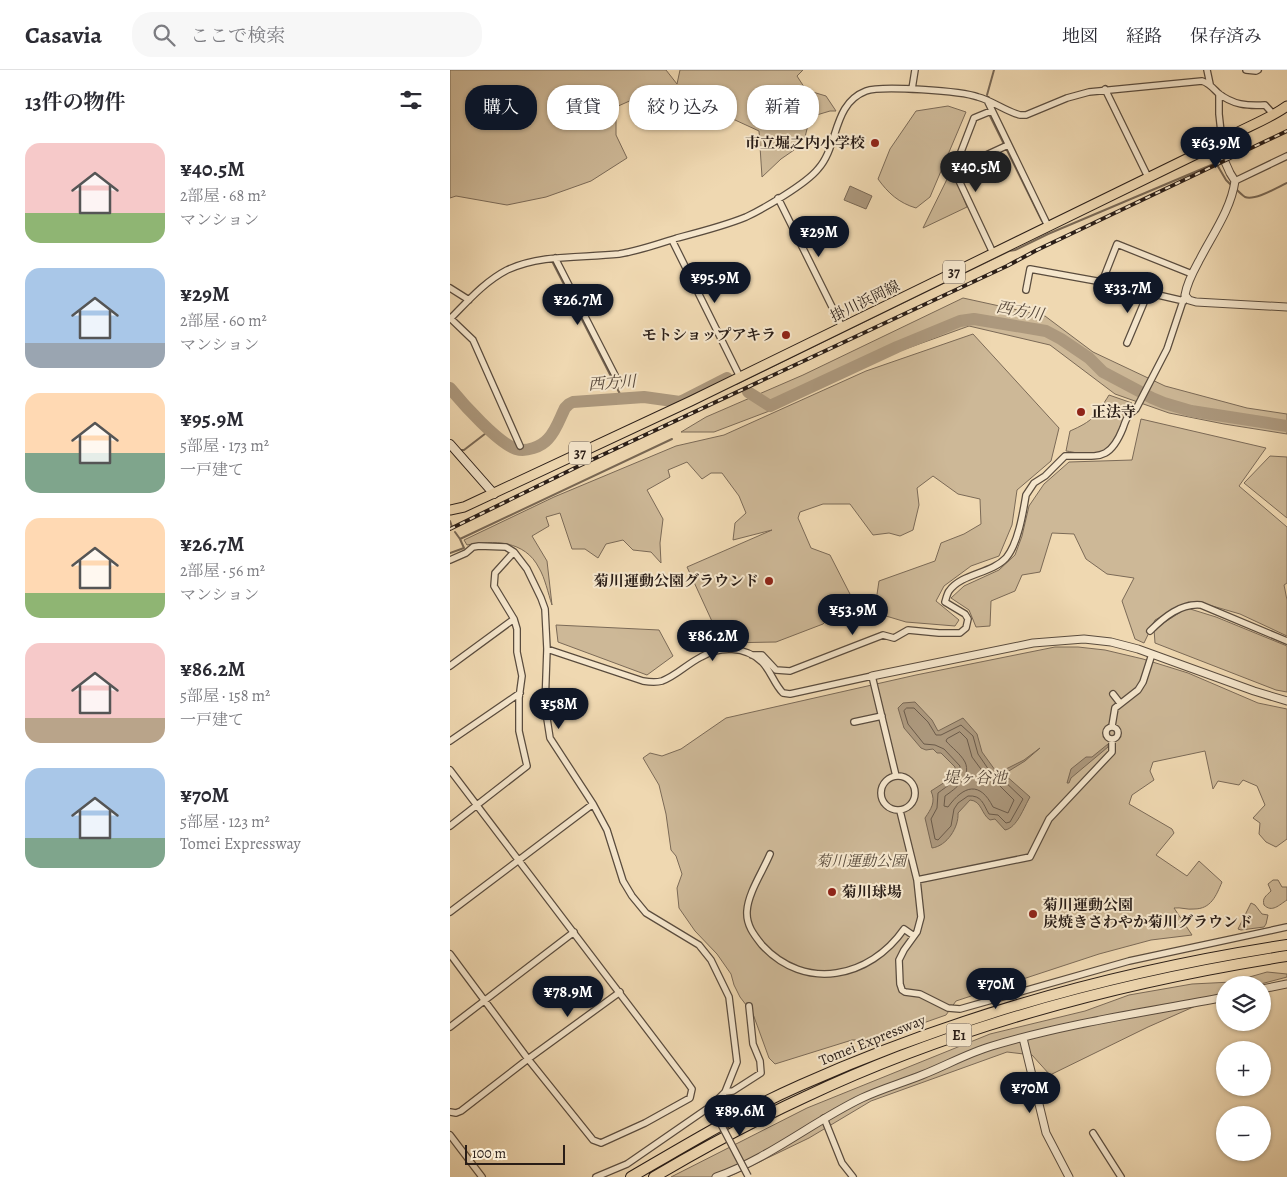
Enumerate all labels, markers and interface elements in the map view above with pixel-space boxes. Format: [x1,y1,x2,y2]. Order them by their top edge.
search box [132,12,482,57]
text: Casavia [25,19,102,51]
icon: search [150,21,178,49]
text: ここで検索 [190,23,285,49]
text: 地図 [1062,24,1098,48]
text: 経路 [1126,24,1162,48]
text: 保存済み [1190,24,1262,48]
chip: 購入 [465,85,537,130]
chip: 賃貸 [547,85,619,130]
chip: 絞り込み [629,85,737,130]
chip: 新着 [747,85,819,130]
icon: filters [397,86,425,114]
text: 13件の物件 [25,88,126,116]
pin: ¥63.9M [1175,126,1257,169]
text: ¥63.9M [1192,132,1240,154]
place label: 市立堀之内小学校 [745,133,865,153]
marker: 市立堀之内小学校 [869,137,881,149]
pin: ¥40.5M [935,150,1017,193]
text: ¥40.5M [180,155,245,183]
text: ¥40.5M [951,156,1001,178]
icon: home [65,163,125,223]
text: 2部屋 · 68 m² [180,185,266,207]
text: マンション [180,209,259,231]
pin: ¥29M [789,216,849,258]
text: ¥29M [800,221,838,243]
road number: 37 [943,260,965,283]
pin: ¥95.9M [674,262,756,304]
text: ¥95.9M [691,267,739,289]
pin: ¥33.7M [1087,272,1169,314]
street label: 掛川浜岡線 [827,276,903,326]
text: ¥33.7M [1104,277,1152,299]
text: ¥29M [180,280,230,308]
pin: ¥26.7M [537,284,619,326]
icon: home [65,288,125,348]
text: ¥26.7M [553,289,603,311]
water label: 西方川 [994,296,1048,326]
text: 2部屋 · 60 m² [180,310,267,332]
place label: モトショップアキラ [642,325,776,345]
marker: モトショップアキラ [780,329,792,341]
text: マンション [180,334,259,356]
water label: 西方川 [587,370,639,396]
place label: 正法寺 [1091,402,1136,422]
text: ¥95.9M [180,405,244,433]
marker: 正法寺 [1075,406,1087,418]
icon: home [65,413,125,473]
text: 5部屋 · 173 m² [180,435,269,457]
road number: 37 [569,442,591,464]
text: 一戸建て [180,459,244,481]
text: ¥26.7M [180,530,244,558]
icon: home [65,538,125,598]
text: 2部屋 · 56 m² [180,560,265,582]
place label: 菊川運動公園グラウンド [594,571,759,591]
marker: 菊川運動公園グラウンド [763,575,775,587]
text: マンション [180,584,259,606]
pin: ¥53.9M [812,594,894,636]
text: ¥53.9M [829,599,877,621]
pin: ¥86.2M [672,620,754,662]
text: ¥86.2M [688,625,738,647]
text: ¥86.2M [180,655,246,683]
icon: home [65,663,125,723]
text: 5部屋 · 158 m² [180,685,270,707]
pin: ¥58M [529,688,589,730]
text: ¥58M [540,693,578,715]
text: 一戸建て [180,709,244,731]
water label: 堤ヶ谷池 [943,767,1009,789]
text: ¥70M [180,781,229,809]
icon: home [65,788,125,848]
text: 5部屋 · 123 m² [180,811,270,833]
text: Tomei Expressway [180,833,301,855]
park label: 菊川運動公園 [816,851,909,871]
place label: 菊川球場 [842,882,902,902]
marker: 菊川球場 [826,886,838,898]
place label: 菊川運動公園 炭焼きさわやか菊川グラウンド [1043,895,1253,932]
marker: 菊川運動公園 炭焼きさわやか菊川グラウンド [1027,908,1039,920]
pin: ¥70M [966,968,1026,1010]
text: ¥70M [977,973,1015,995]
pin: ¥78.9M [527,976,609,1018]
map controls [1216,976,1271,1161]
button: layers [1216,976,1271,1031]
text: ¥78.9M [544,981,592,1003]
street label: Tomei Expressway [816,1009,928,1070]
road number: E1 [946,1024,972,1046]
button: + [1216,1041,1271,1096]
pin: ¥70M [1000,1072,1060,1114]
text: ¥70M [1011,1077,1049,1099]
pin: ¥89.6M [699,1094,781,1137]
text: ¥89.6M [715,1100,765,1122]
button: − [1216,1106,1271,1161]
scale bar [465,1142,565,1165]
text: 100 m [472,1144,506,1163]

